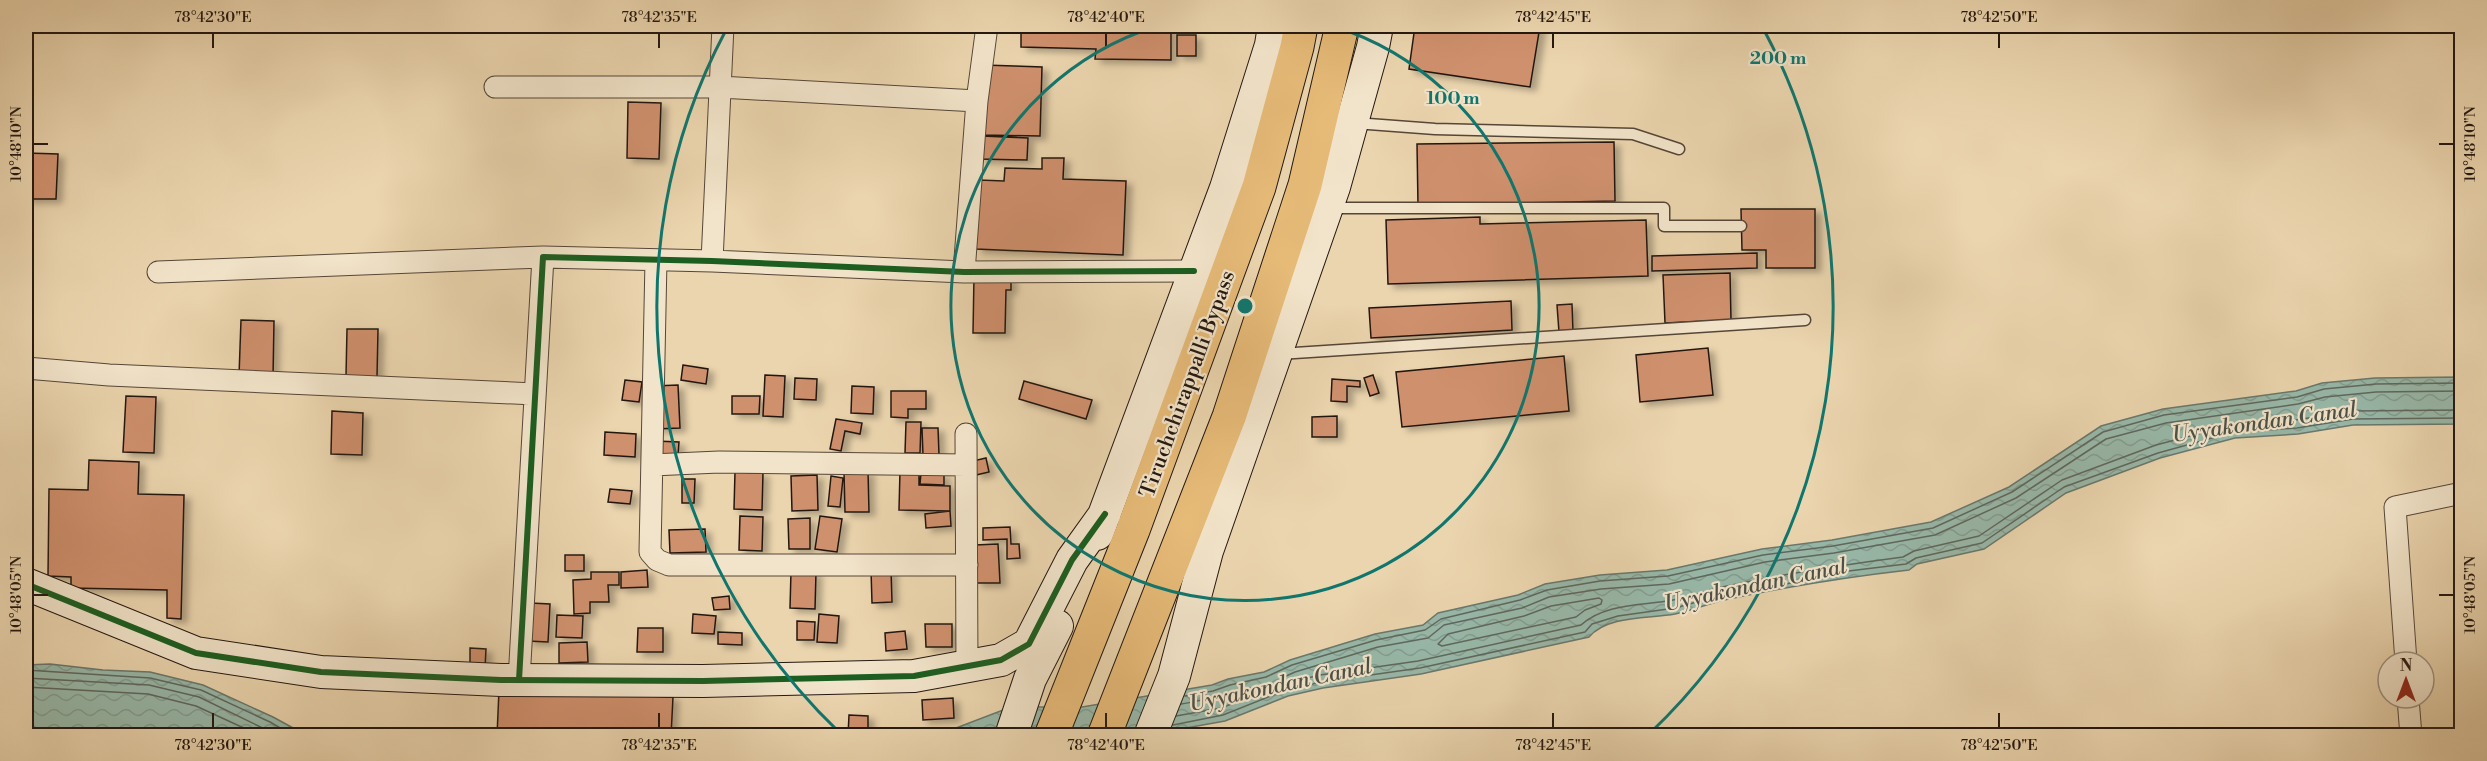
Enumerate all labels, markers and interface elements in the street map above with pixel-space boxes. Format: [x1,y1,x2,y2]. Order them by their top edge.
text: 78°42'30"E [174,8,252,27]
text: 78°42'35"E [621,8,697,27]
text: 78°42'40"E [1067,8,1145,27]
text: 78°42'45"E [1515,8,1591,27]
text: 78°42'50"E [1960,8,2038,27]
text: 200 m [1750,47,1807,70]
text: 100 m [1426,87,1480,110]
text: 10°48'10"N [7,106,26,182]
text: 10°48'10"N [2461,106,2480,182]
street label: Tiruchchirappalli Bypass [1135,267,1241,501]
centre of rings [1235,296,1255,316]
water label: Uyyakondan Canal [2170,396,2358,449]
water label: Uyyakondan Canal [1661,553,1849,618]
text: 10°48'05"N [7,556,26,634]
text: 10°48'05"N [2461,556,2480,634]
north arrow [2376,650,2436,710]
water label: Uyyakondan Canal [1186,653,1374,718]
text: N [2400,656,2413,676]
text: 78°42'30"E [174,736,252,755]
text: 78°42'35"E [621,736,697,755]
text: 78°42'40"E [1067,736,1145,755]
text: 78°42'45"E [1515,736,1591,755]
text: 78°42'50"E [1960,736,2038,755]

